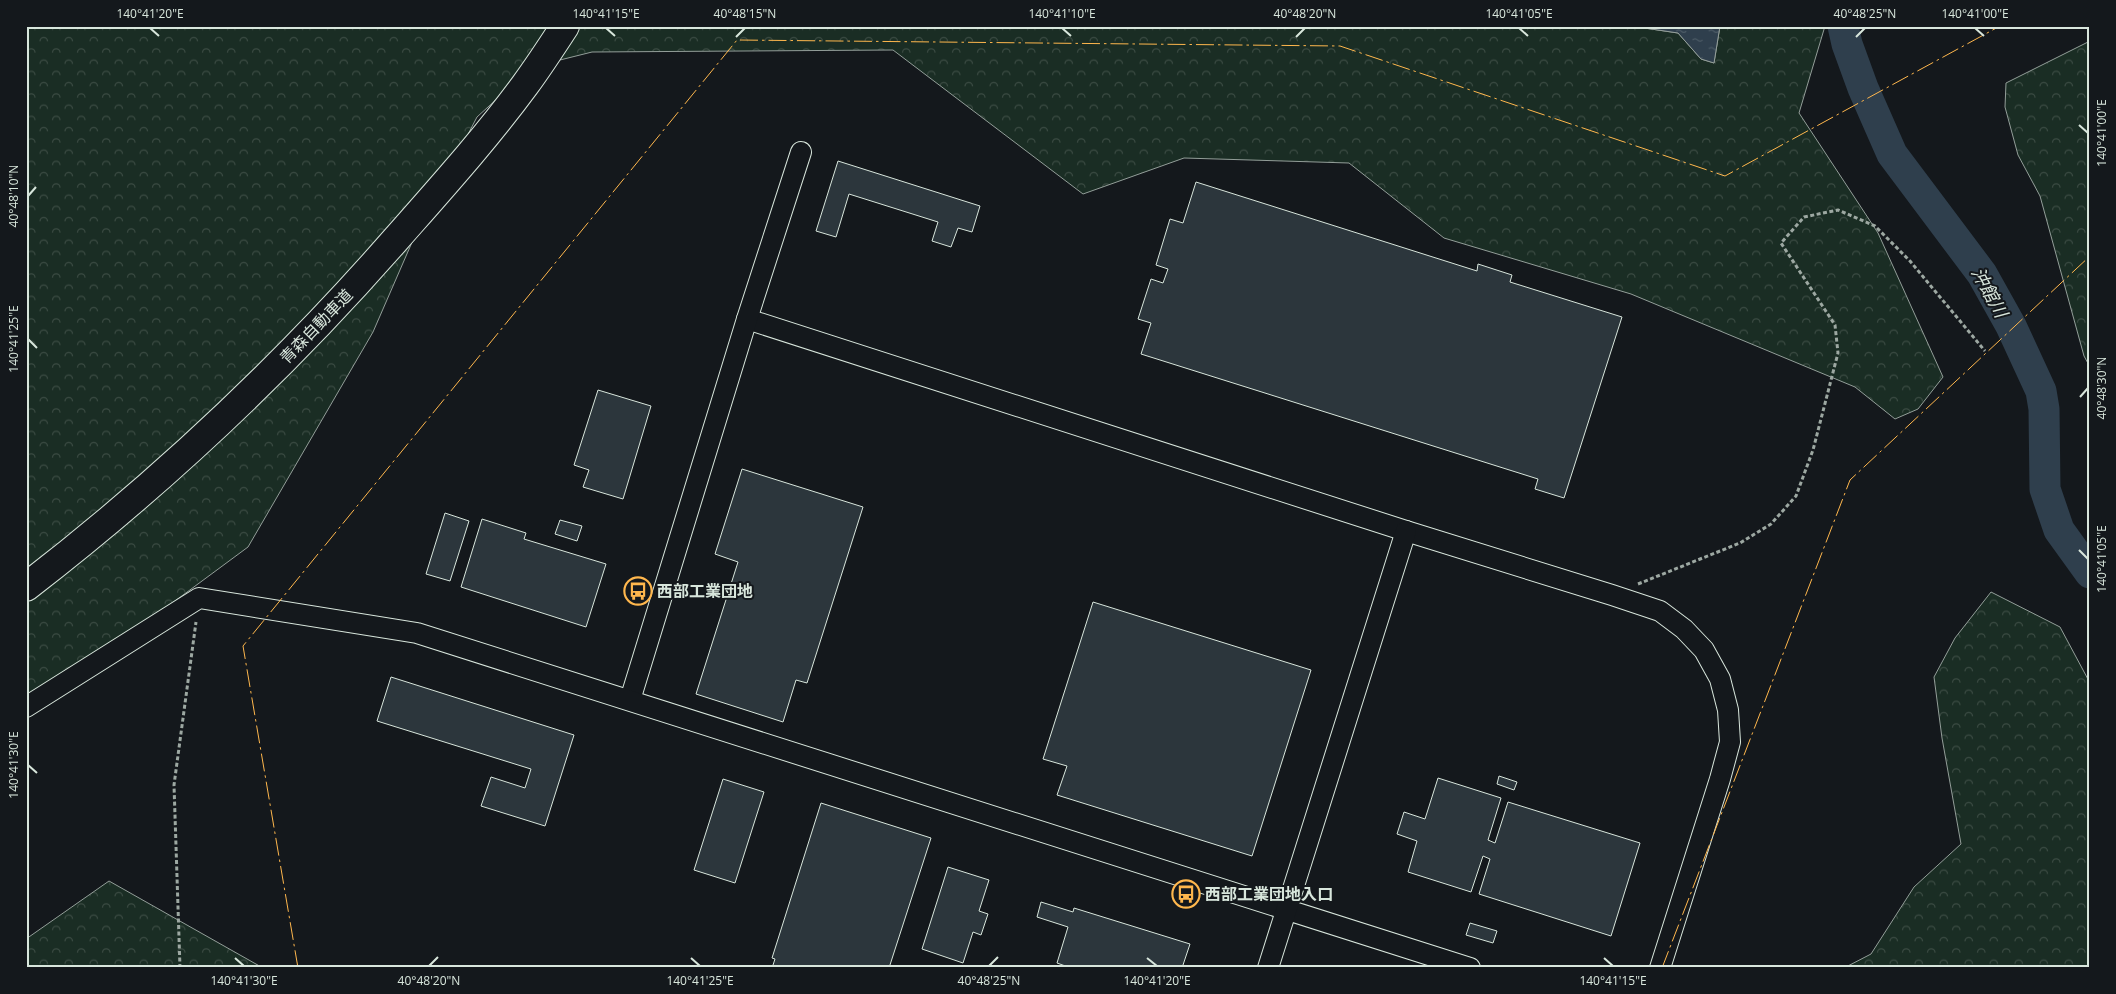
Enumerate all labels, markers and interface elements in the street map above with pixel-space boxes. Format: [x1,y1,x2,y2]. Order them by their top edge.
text: 140°41'20"E [116,5,184,22]
text: 140°41'15"E [572,5,640,22]
text: 40°48'15"N [714,5,776,22]
text: 140°41'10"E [1028,5,1096,22]
text: 40°48'20"N [1274,5,1336,22]
text: 140°41'05"E [1485,5,1553,22]
text: 40°48'25"N [1834,5,1896,22]
text: 140°41'00"E [1941,5,2009,22]
text: 140°41'00"E [2093,99,2110,167]
text: 40°48'10"N [5,165,22,227]
water label: 沖館川 [1966,263,2015,323]
street label: 青森自動車道 [275,284,357,368]
text: 140°41'25"E [5,305,22,373]
text: 40°48'30"N [2093,357,2110,419]
text: 140°41'05"E [2093,525,2110,593]
bus stop icon: 西部工業団地 [623,576,653,606]
place label: 西部工業団地 [657,580,753,602]
text: 140°41'30"E [5,731,22,799]
bus stop icon: 西部工業団地入口 [1171,879,1201,909]
place label: 西部工業団地入口 [1205,883,1333,905]
text: 140°41'30"E [210,972,278,989]
text: 40°48'20"N [398,972,460,989]
text: 140°41'25"E [666,972,734,989]
text: 40°48'25"N [958,972,1020,989]
text: 140°41'20"E [1123,972,1191,989]
text: 140°41'15"E [1579,972,1647,989]

